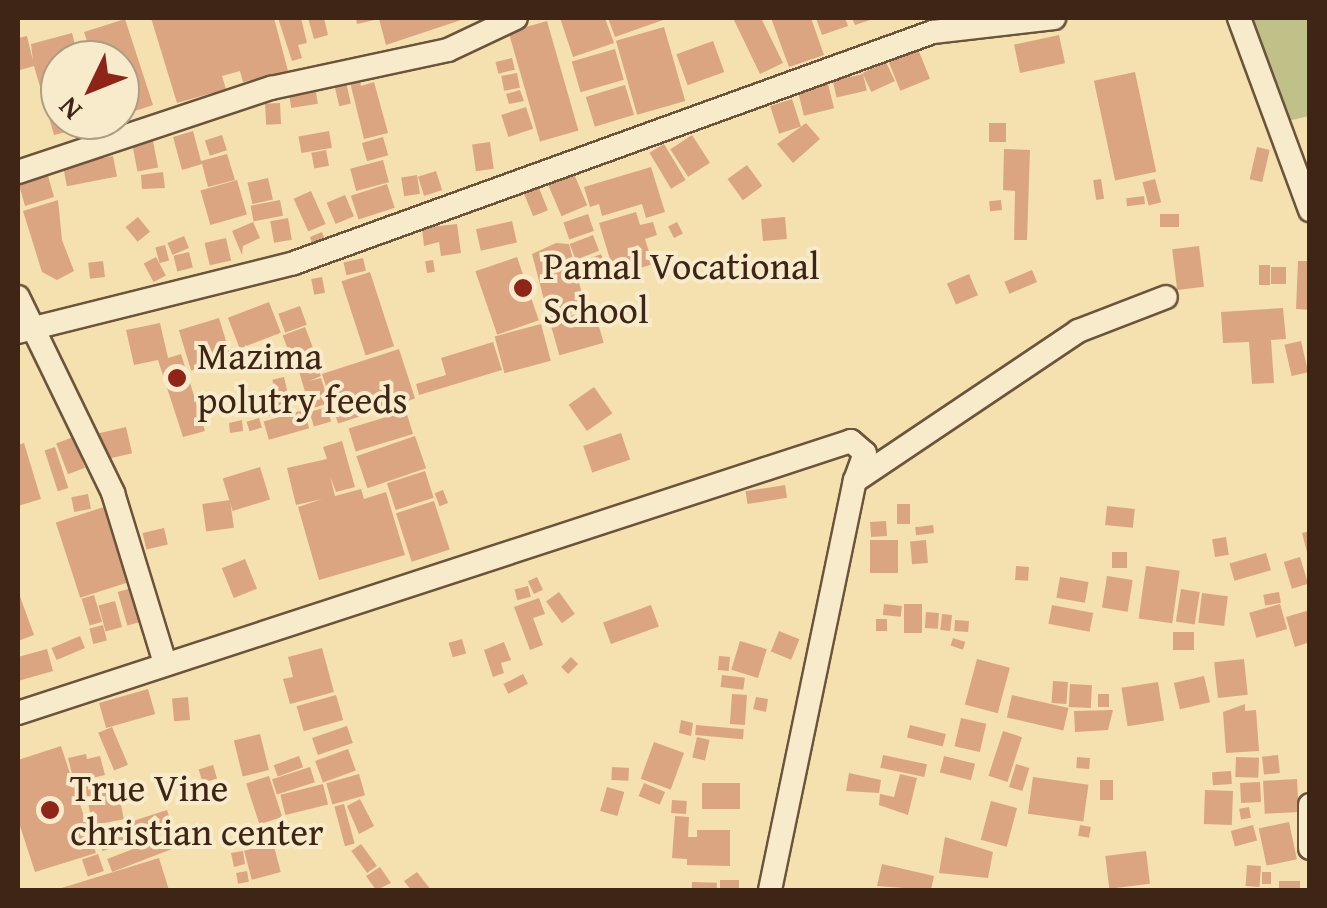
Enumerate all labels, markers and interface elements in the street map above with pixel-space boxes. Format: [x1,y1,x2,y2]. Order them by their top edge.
north arrow [40,40,140,140]
text: N [48,89,91,130]
place label: Pamal Vocational School [543,243,820,332]
marker: Pamal Vocational School [512,277,534,299]
place label: Mazima polutry feeds [197,333,408,422]
marker: Mazima polutry feeds [166,367,188,389]
place label: True Vine christian center [70,765,324,854]
marker: True Vine christian center [39,799,61,821]

